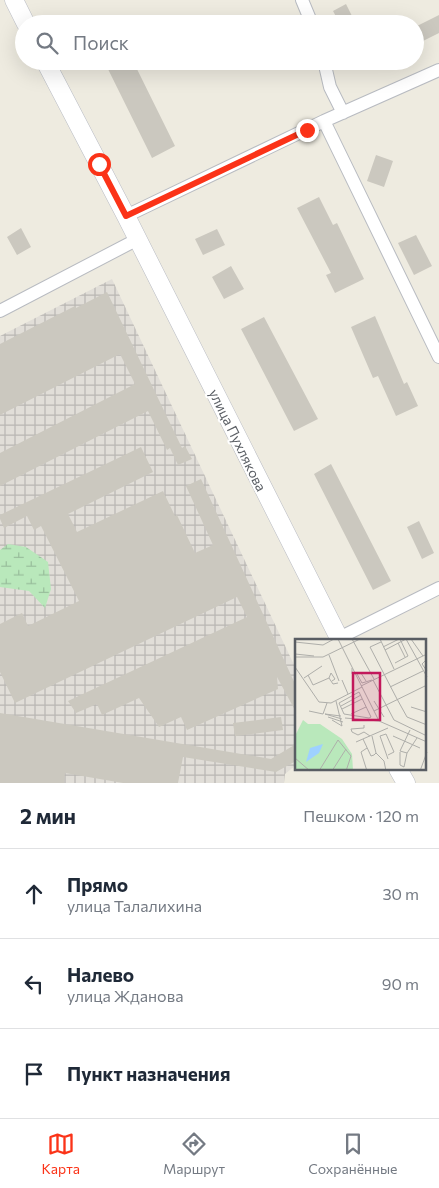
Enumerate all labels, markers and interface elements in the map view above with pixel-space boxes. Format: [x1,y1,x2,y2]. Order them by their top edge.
search box [15,15,424,70]
icon: search [33,29,61,57]
text: Поиск [73,31,129,54]
route end [296,119,319,142]
route start [88,153,111,176]
street label: улица Пухлякова [206,386,270,494]
inset map [295,639,426,770]
text: 2 мин [20,803,76,828]
text: Пешком · 120 m [303,806,419,825]
text: Прямо [67,873,128,896]
icon: ahead [20,880,48,908]
text: 30 m [382,884,419,903]
text: улица Талалихина [67,896,202,915]
text: Налево [67,963,134,986]
icon: left [20,970,48,998]
text: 90 m [382,974,419,993]
text: улица Жданова [67,986,183,1005]
icon: arrive [20,1060,48,1088]
text: Пункт назначения [67,1062,230,1085]
tab: Карта [41,1130,80,1177]
tab: Маршрут [163,1130,225,1177]
tab: Сохранённые [308,1130,398,1177]

